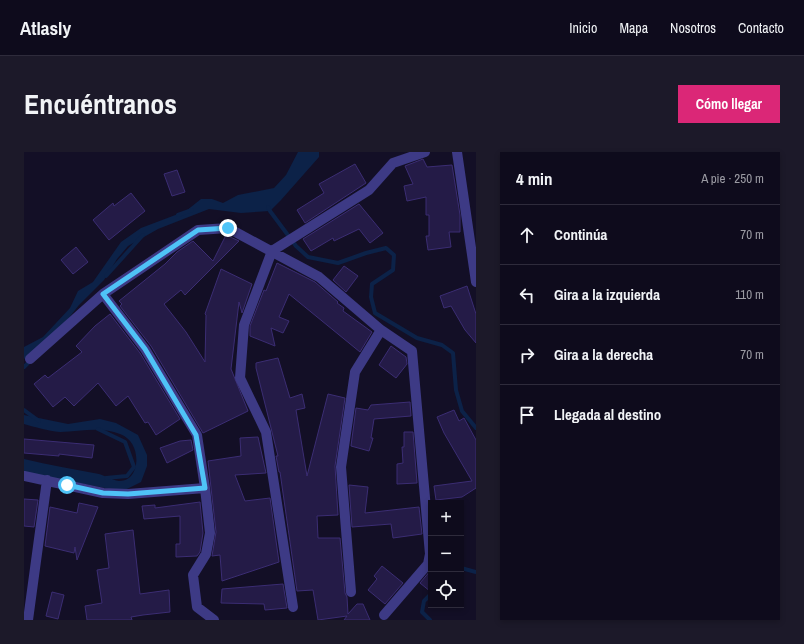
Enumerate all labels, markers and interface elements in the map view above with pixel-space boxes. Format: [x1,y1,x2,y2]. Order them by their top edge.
text: Atlasly [20,15,71,41]
text: Inicio [569,19,597,37]
text: Mapa [619,19,648,37]
text: Nosotros [670,19,716,37]
text: Contacto [738,19,784,37]
text: Encuéntranos [24,85,177,123]
button: Cómo llegar [678,85,780,123]
text: 4 min [516,167,552,190]
text: A pie · 250 m [701,170,764,187]
route end [219,219,237,237]
icon: ahead [516,224,538,246]
text: Continúa [554,224,607,245]
text: 70 m [740,226,764,243]
icon: left [516,284,538,306]
text: Gira a la izquierda [554,284,660,305]
text: 110 m [735,286,764,303]
icon: right [516,344,538,366]
text: Gira a la derecha [554,344,653,365]
text: 70 m [740,346,764,363]
icon: arrive [516,404,538,426]
text: Llegada al destino [554,404,661,425]
route start [58,476,76,494]
map controls [428,500,464,608]
button: + [428,500,464,536]
button: − [428,536,464,572]
button: locate [428,572,464,608]

